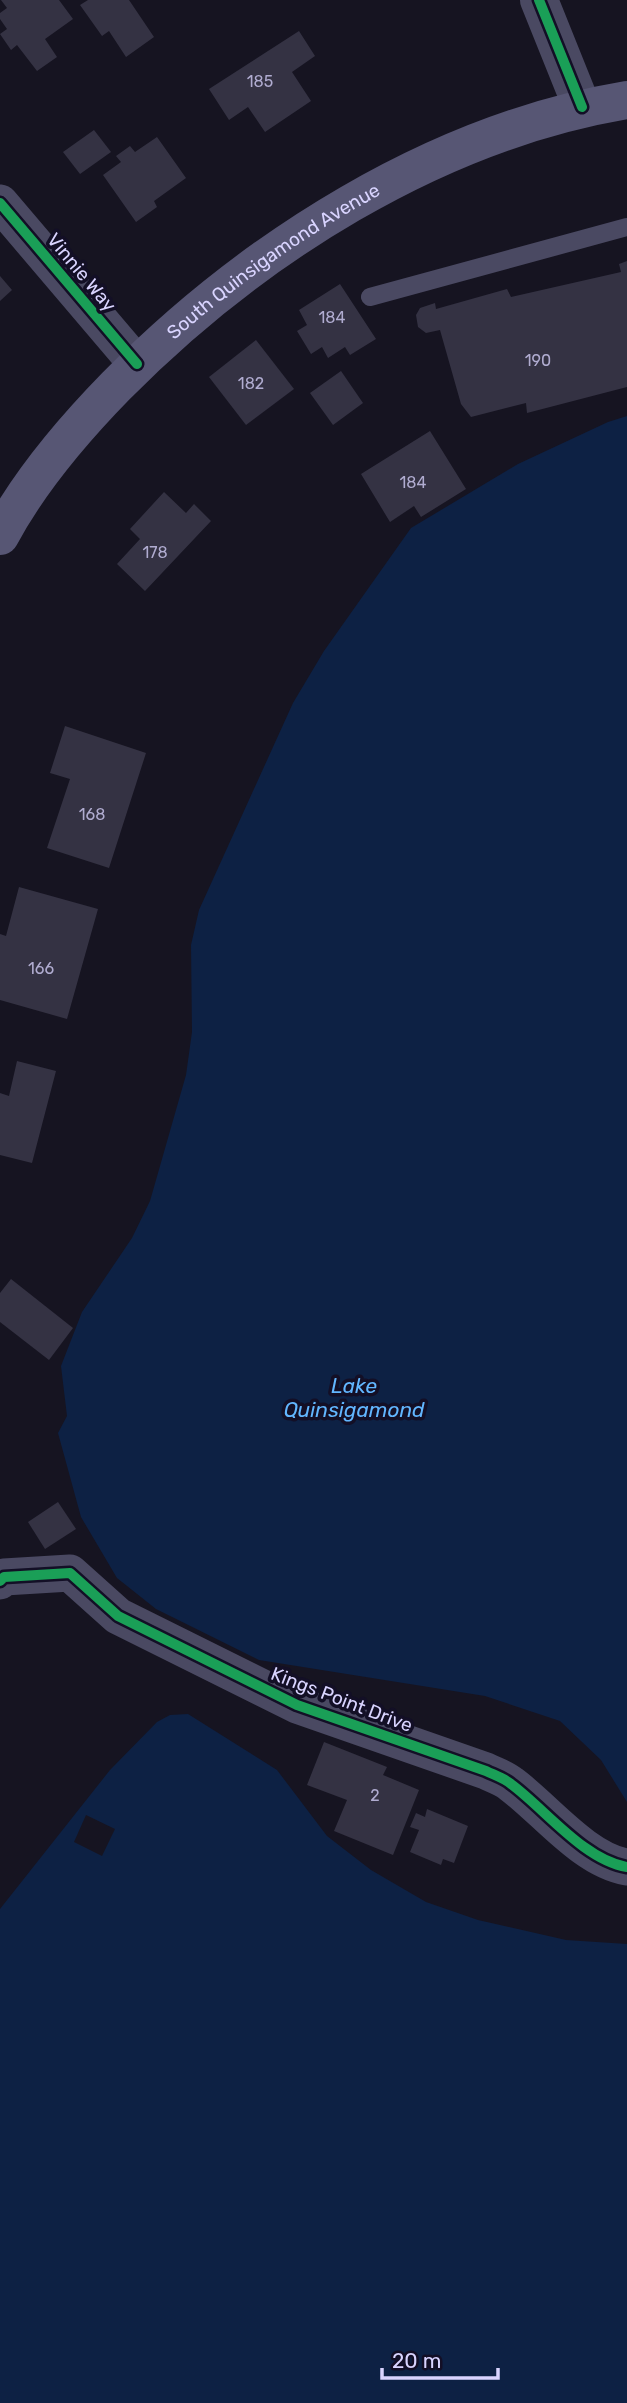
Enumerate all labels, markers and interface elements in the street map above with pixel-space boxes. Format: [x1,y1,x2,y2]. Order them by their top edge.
house number: 185 [247,72,273,91]
street label: South Quinsigamond Avenue [162,178,384,344]
street label: Vinnie Way [42,228,121,316]
house number: 184 [319,308,346,327]
house number: 190 [525,351,551,370]
house number: 182 [238,374,264,393]
house number: 184 [400,473,427,492]
house number: 178 [142,543,168,562]
house number: 168 [79,805,105,824]
house number: 166 [28,959,54,978]
water label: Lake Quinsigamond [283,1373,425,1422]
street label: Kings Point Drive [268,1662,416,1737]
house number: 2 [370,1786,380,1805]
scale bar [382,2336,498,2380]
text: 20 m [392,2348,441,2373]

